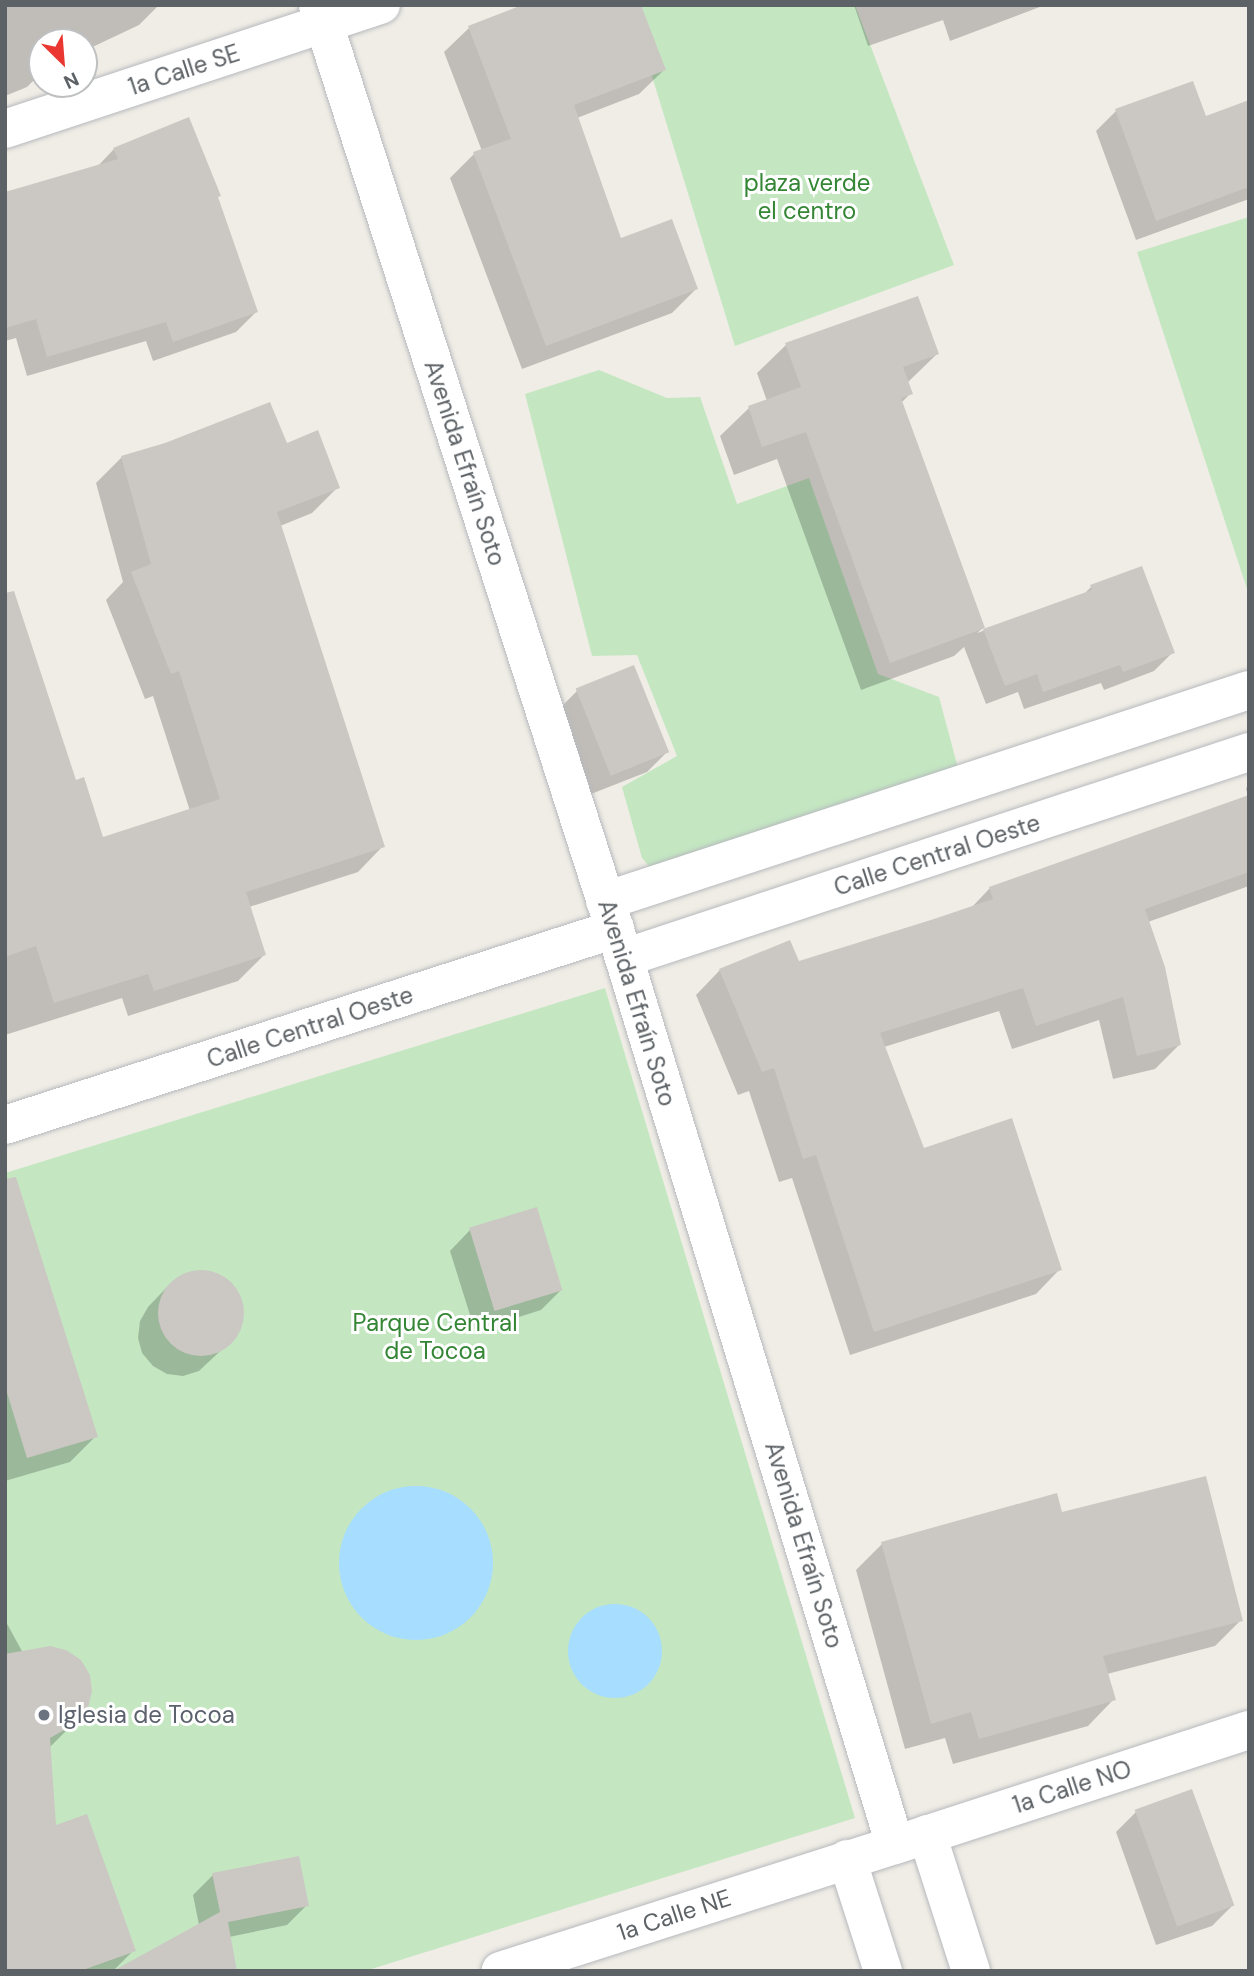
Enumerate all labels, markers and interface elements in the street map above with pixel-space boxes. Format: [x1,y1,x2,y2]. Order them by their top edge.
north arrow [28,28,98,98]
street label: 1a Calle SE [125,38,243,102]
text: N [60,66,83,95]
park label: plaza verde el centro [744,169,870,225]
street label: Avenida Efraín Soto [418,357,512,569]
street label: Calle Central Oeste [830,808,1044,902]
street label: Avenida Efraín Soto [592,896,682,1110]
street label: Calle Central Oeste [203,980,417,1074]
park label: Parque Central de Tocoa [353,1309,517,1365]
street label: Avenida Efraín Soto [759,1438,849,1652]
place label: Iglesia de Tocoa [58,1701,235,1729]
marker: Iglesia de Tocoa [36,1707,52,1723]
street label: 1a Calle NO [1009,1754,1135,1820]
street label: 1a Calle NE [613,1883,735,1947]

